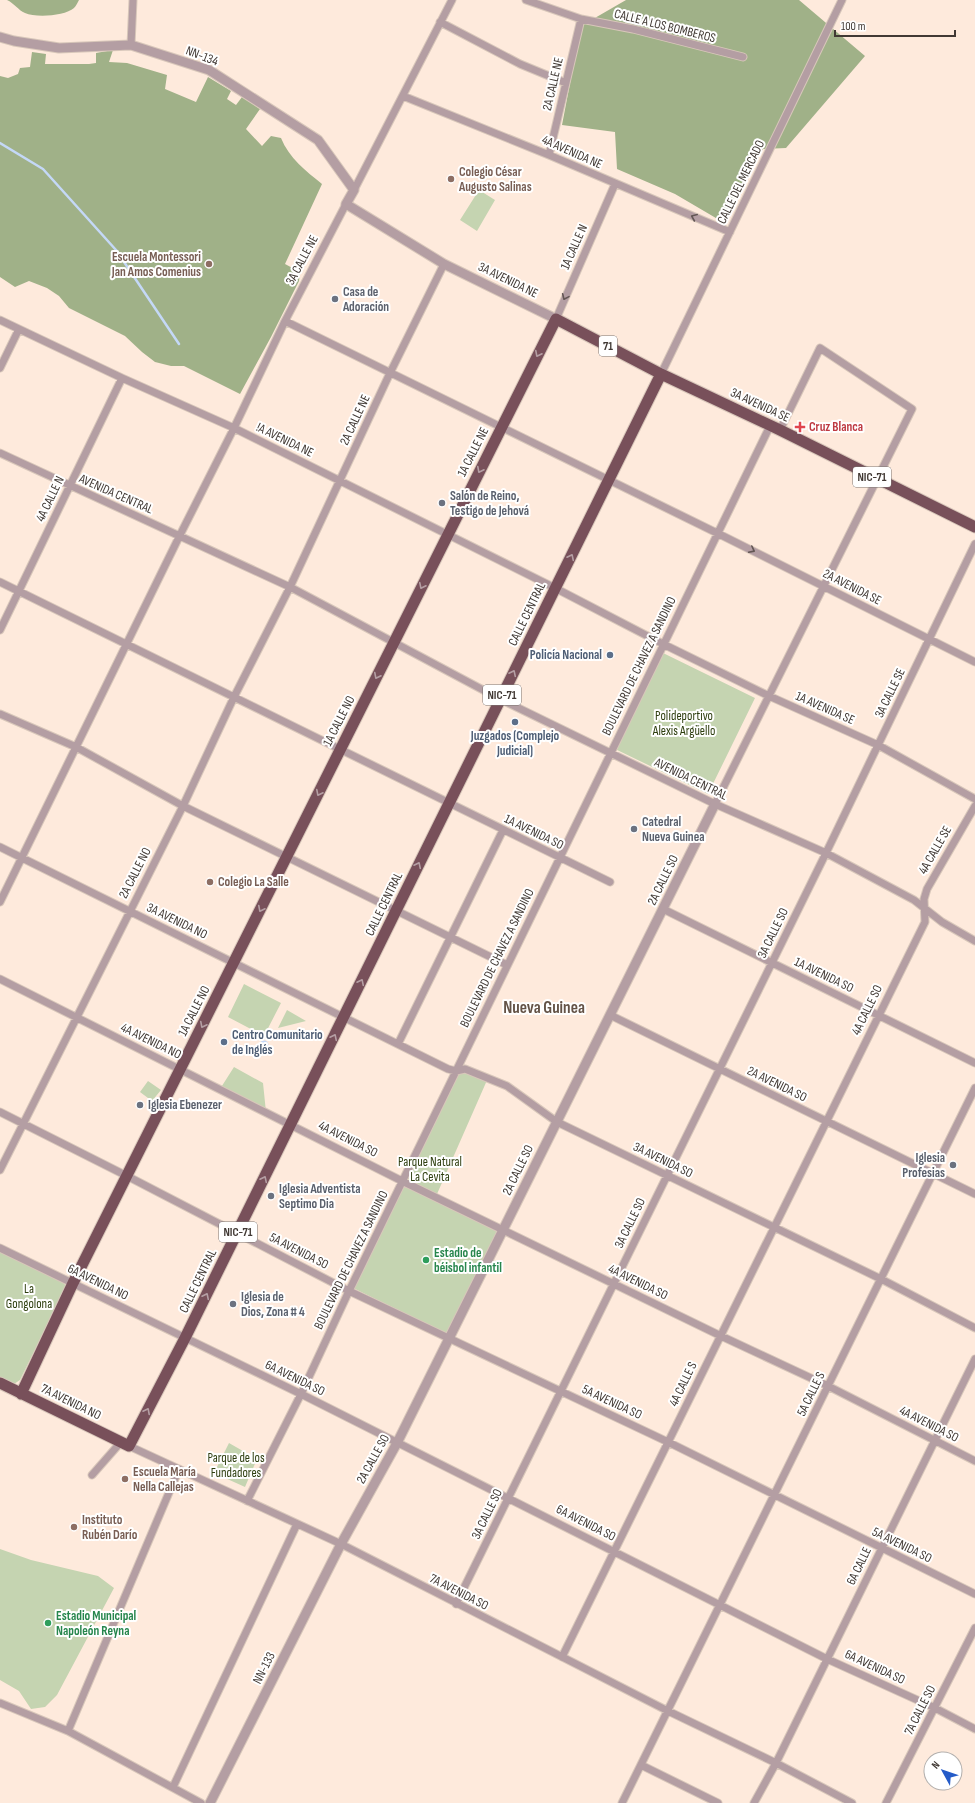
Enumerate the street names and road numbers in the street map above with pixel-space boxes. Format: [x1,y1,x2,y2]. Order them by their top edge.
street label: CALLE A LOS BOMBEROS [613,6,718,46]
street label: NN-134 [183,43,221,70]
street label: 2A CALLE NE [539,56,567,112]
street label: 4A AVENIDA NE [539,132,605,172]
street label: CALLE DEL MERCADO [714,137,768,227]
street label: 1A CALLE N [557,222,591,272]
street label: 3A CALLE NE [282,232,322,288]
street label: 3A AVENIDA NE [475,259,541,301]
road number: 71 [599,336,617,356]
street label: 3A AVENIDA SE [728,384,792,426]
street label: 2A CALLE NE [336,392,374,448]
street label: !A AVENIDA NE [254,419,316,461]
street label: 1A CALLE NE [454,425,492,479]
road number: NIC-71 [853,467,891,487]
street label: AVENIDA CENTRAL [76,470,156,518]
street label: 4A CALLE N [32,474,68,524]
street label: 2A AVENIDA SE [820,565,884,609]
street label: CALLE CENTRAL [505,579,549,648]
street label: BOULEVARD DE CHAVEZ A SANDINO [598,594,680,738]
street label: 3A CALLE SE [871,666,909,720]
road number: NIC-71 [483,685,521,705]
street label: 1A AVENIDA SE [793,688,857,728]
street label: 1A CALLE NO [320,693,358,749]
street label: AVENIDA CENTRAL [651,754,730,804]
street label: 1A AVENIDA SO [502,811,566,853]
street label: 4A CALLE SE [915,823,955,877]
street label: 2A CALLE NO [115,845,155,901]
street label: 2A CALLE SO [644,852,682,908]
street label: CALLE CENTRAL [362,869,406,938]
street label: BOULEVARD DE CHAVEZ A SANDINO [456,886,538,1030]
street label: 3A AVENIDA NO [144,899,210,943]
street label: 3A CALLE SO [754,905,792,961]
street label: 1A AVENIDA SO [792,954,856,996]
street label: 4A CALLE SO [848,982,886,1038]
street label: 1A CALLE NO [175,983,213,1039]
street label: 4A AVENIDA NO [118,1019,184,1063]
street label: 2A AVENIDA SO [745,1063,809,1105]
street label: 4A AVENIDA SO [316,1117,380,1161]
street label: 3A AVENIDA SO [630,1139,696,1181]
street label: 2A CALLE SO [499,1142,537,1198]
street label: BOULEVARD DE CHAVEZ A SANDINO [310,1188,392,1332]
street label: 3A CALLE SO [611,1195,649,1251]
road number: NIC-71 [219,1222,257,1242]
street label: 5A AVENIDA SO [267,1229,331,1273]
street label: CALLE CENTRAL [176,1246,220,1315]
street label: 6A AVENIDA NO [65,1260,131,1304]
street label: 4A AVENIDA SO [605,1261,671,1303]
street label: 6A AVENIDA SO [262,1357,328,1399]
street label: 4A CALLE S [665,1359,701,1409]
street label: 5A CALLE S [793,1369,829,1419]
street label: 7A AVENIDA NO [38,1381,104,1423]
street label: 5A AVENIDA SO [579,1381,645,1423]
street label: 4A AVENIDA SO [897,1402,961,1446]
street label: 2A CALLE SO [353,1432,393,1486]
street label: 3A CALLE SO [468,1486,506,1542]
street label: 6A AVENIDA SO [554,1501,618,1545]
street label: 5A AVENIDA SO [870,1524,934,1566]
street label: 6A CALLE [843,1544,875,1588]
street label: 7A AVENIDA SO [427,1570,491,1614]
street label: 6A AVENIDA SO [842,1646,908,1688]
street label: NN-133 [249,1649,279,1687]
street label: 7A CALLE SO [901,1683,939,1737]

